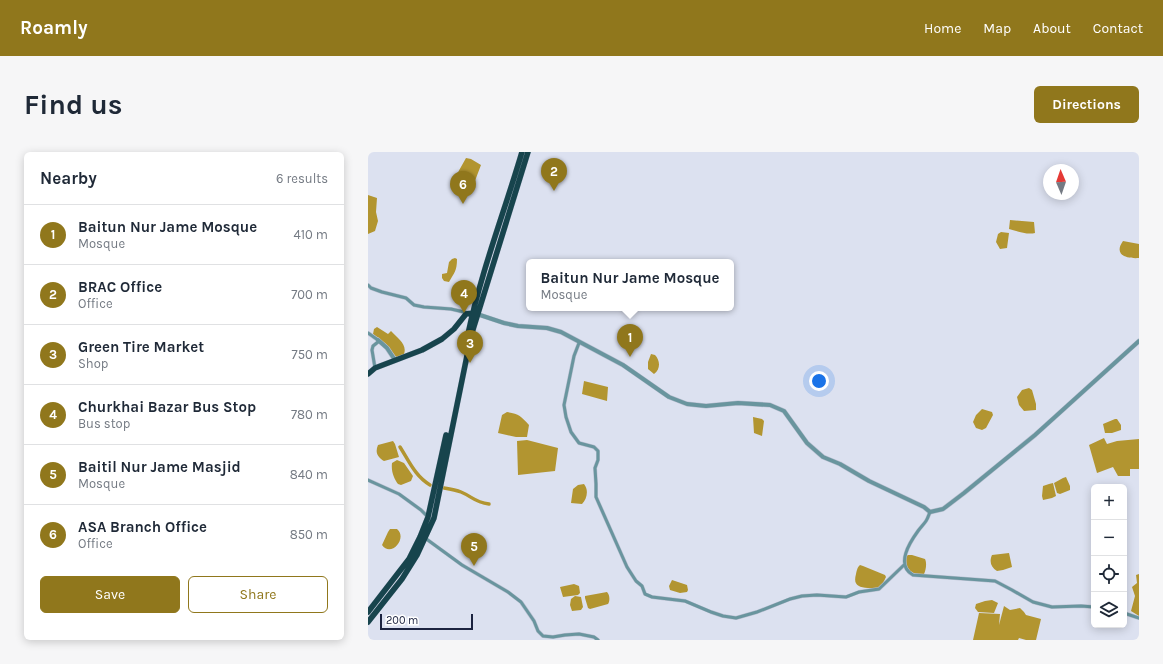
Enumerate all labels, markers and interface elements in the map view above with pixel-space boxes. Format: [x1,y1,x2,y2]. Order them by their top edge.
text: Roamly [20,17,87,39]
text: Home [924,20,961,37]
text: Map [983,20,1011,37]
text: About [1033,20,1071,37]
text: Contact [1093,20,1143,37]
button: Directions [1034,86,1139,123]
text: Find us [24,88,123,121]
pin: 2 [541,158,567,191]
north arrow [1043,164,1079,200]
text: Nearby [40,168,97,188]
text: 6 results [276,171,328,186]
pin: 6 [450,171,476,204]
text: Baitun Nur Jame Mosque [78,218,257,236]
text: 1 [51,227,55,242]
text: 410 m [293,227,328,242]
text: Mosque [78,236,125,251]
popup [526,259,734,311]
text: Baitun Nur Jame Mosque [540,269,720,287]
text: BRAC Office [78,278,162,296]
pin: 4 [451,280,477,313]
text: 2 [49,287,57,302]
text: 700 m [291,287,328,302]
text: Mosque [540,287,588,302]
text: Office [78,296,113,311]
pin: 1 [617,324,643,357]
pin: 3 [457,330,483,363]
text: Green Tire Market [78,338,204,356]
text: 3 [49,347,57,362]
text: 750 m [292,347,328,362]
text: Shop [78,356,108,371]
your location [809,371,829,391]
text: Churkhai Bazar Bus Stop [78,398,256,416]
text: 4 [49,407,57,422]
text: 780 m [291,407,328,422]
text: Bus stop [78,416,130,431]
text: Baitil Nur Jame Masjid [78,458,241,476]
text: 5 [49,467,57,482]
text: 840 m [290,467,328,482]
text: Mosque [78,476,125,491]
map controls [1091,484,1127,628]
button: + [1091,484,1127,520]
text: ASA Branch Office [78,518,207,536]
button: − [1091,520,1127,556]
text: 6 [49,527,57,542]
text: 850 m [290,527,328,542]
pin: 5 [461,533,487,566]
text: Office [78,536,113,551]
button: locate [1091,556,1127,592]
button: Save [40,576,180,613]
button: Share [188,576,328,613]
button: layers [1091,592,1127,628]
scale bar [380,612,473,631]
text: 200 m [386,614,418,627]

